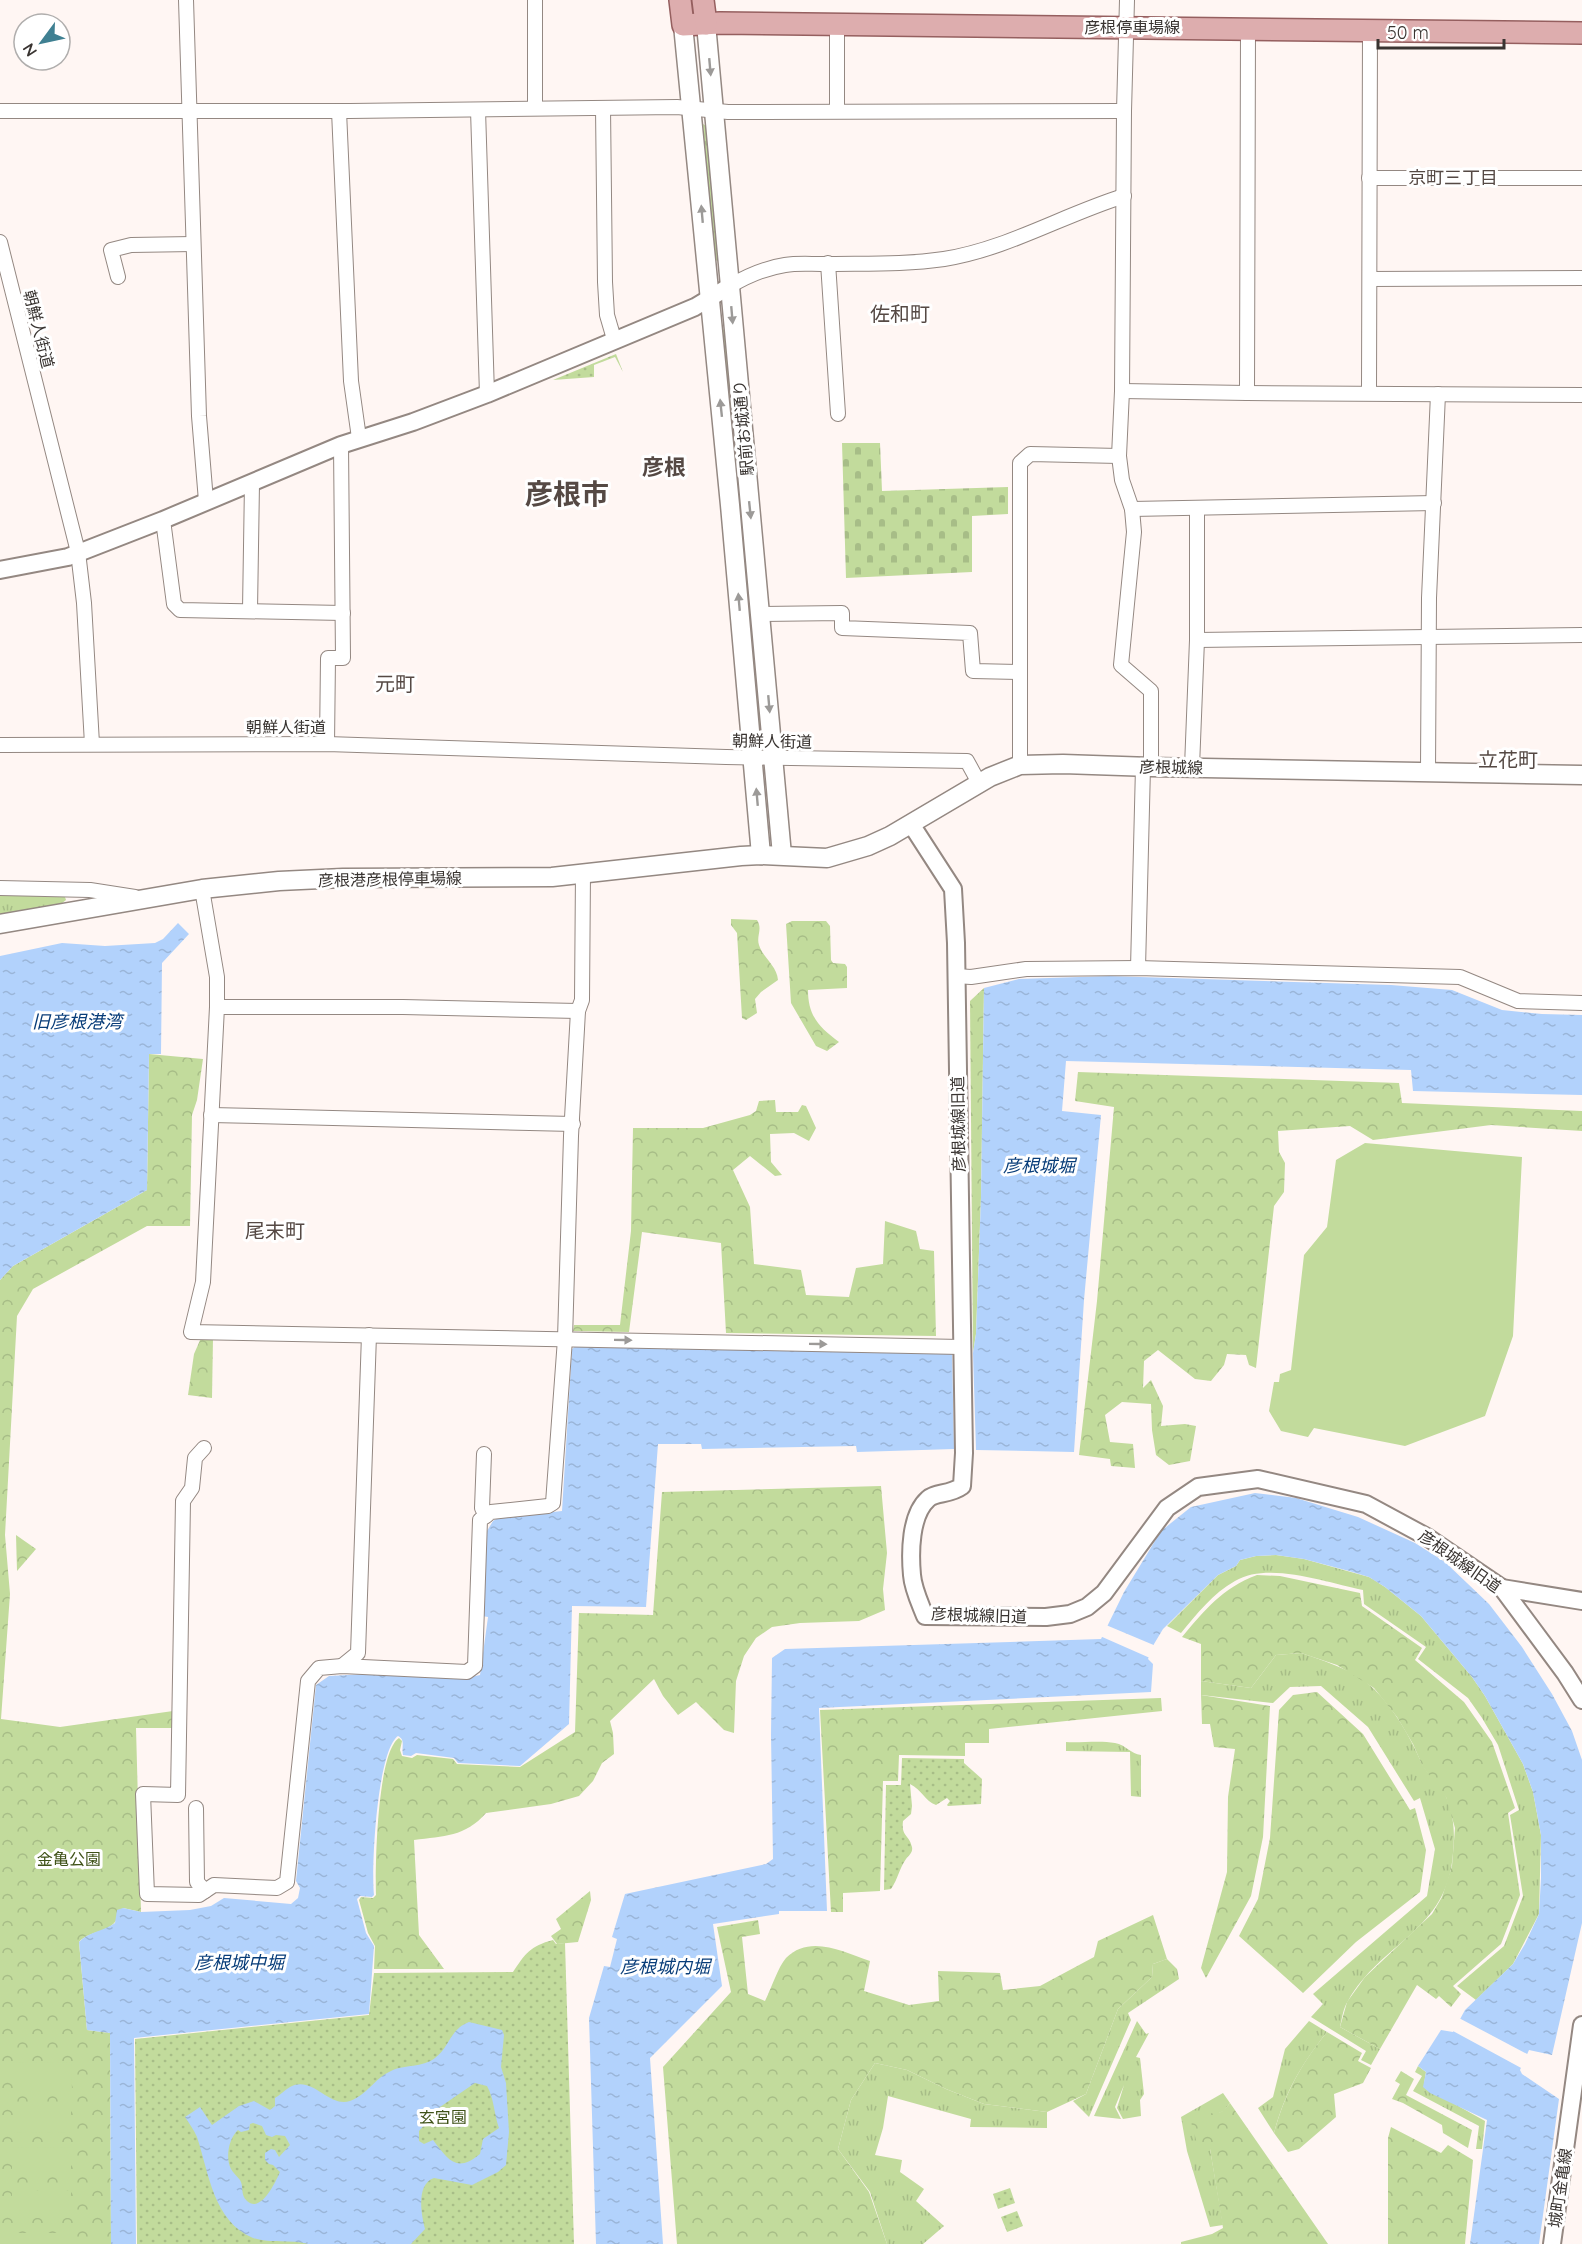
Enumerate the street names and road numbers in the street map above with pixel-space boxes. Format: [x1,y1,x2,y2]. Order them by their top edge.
street label: 彦根停車場線 [1084,17,1180,37]
street label: 朝鮮人街道 [20,288,58,370]
street label: 駅前お城通り [729,379,757,477]
street label: 朝鮮人街道 [246,717,326,737]
street label: 朝鮮人街道 [732,730,812,752]
street label: 彦根城線 [1139,756,1203,778]
street label: 彦根港彦根停車場線 [318,868,462,890]
street label: 彦根城線旧道 [947,1076,969,1172]
street label: 彦根城線旧道 [1415,1525,1505,1597]
street label: 彦根城線旧道 [931,1603,1027,1627]
street label: 城町金亀線 [1545,2147,1575,2229]

